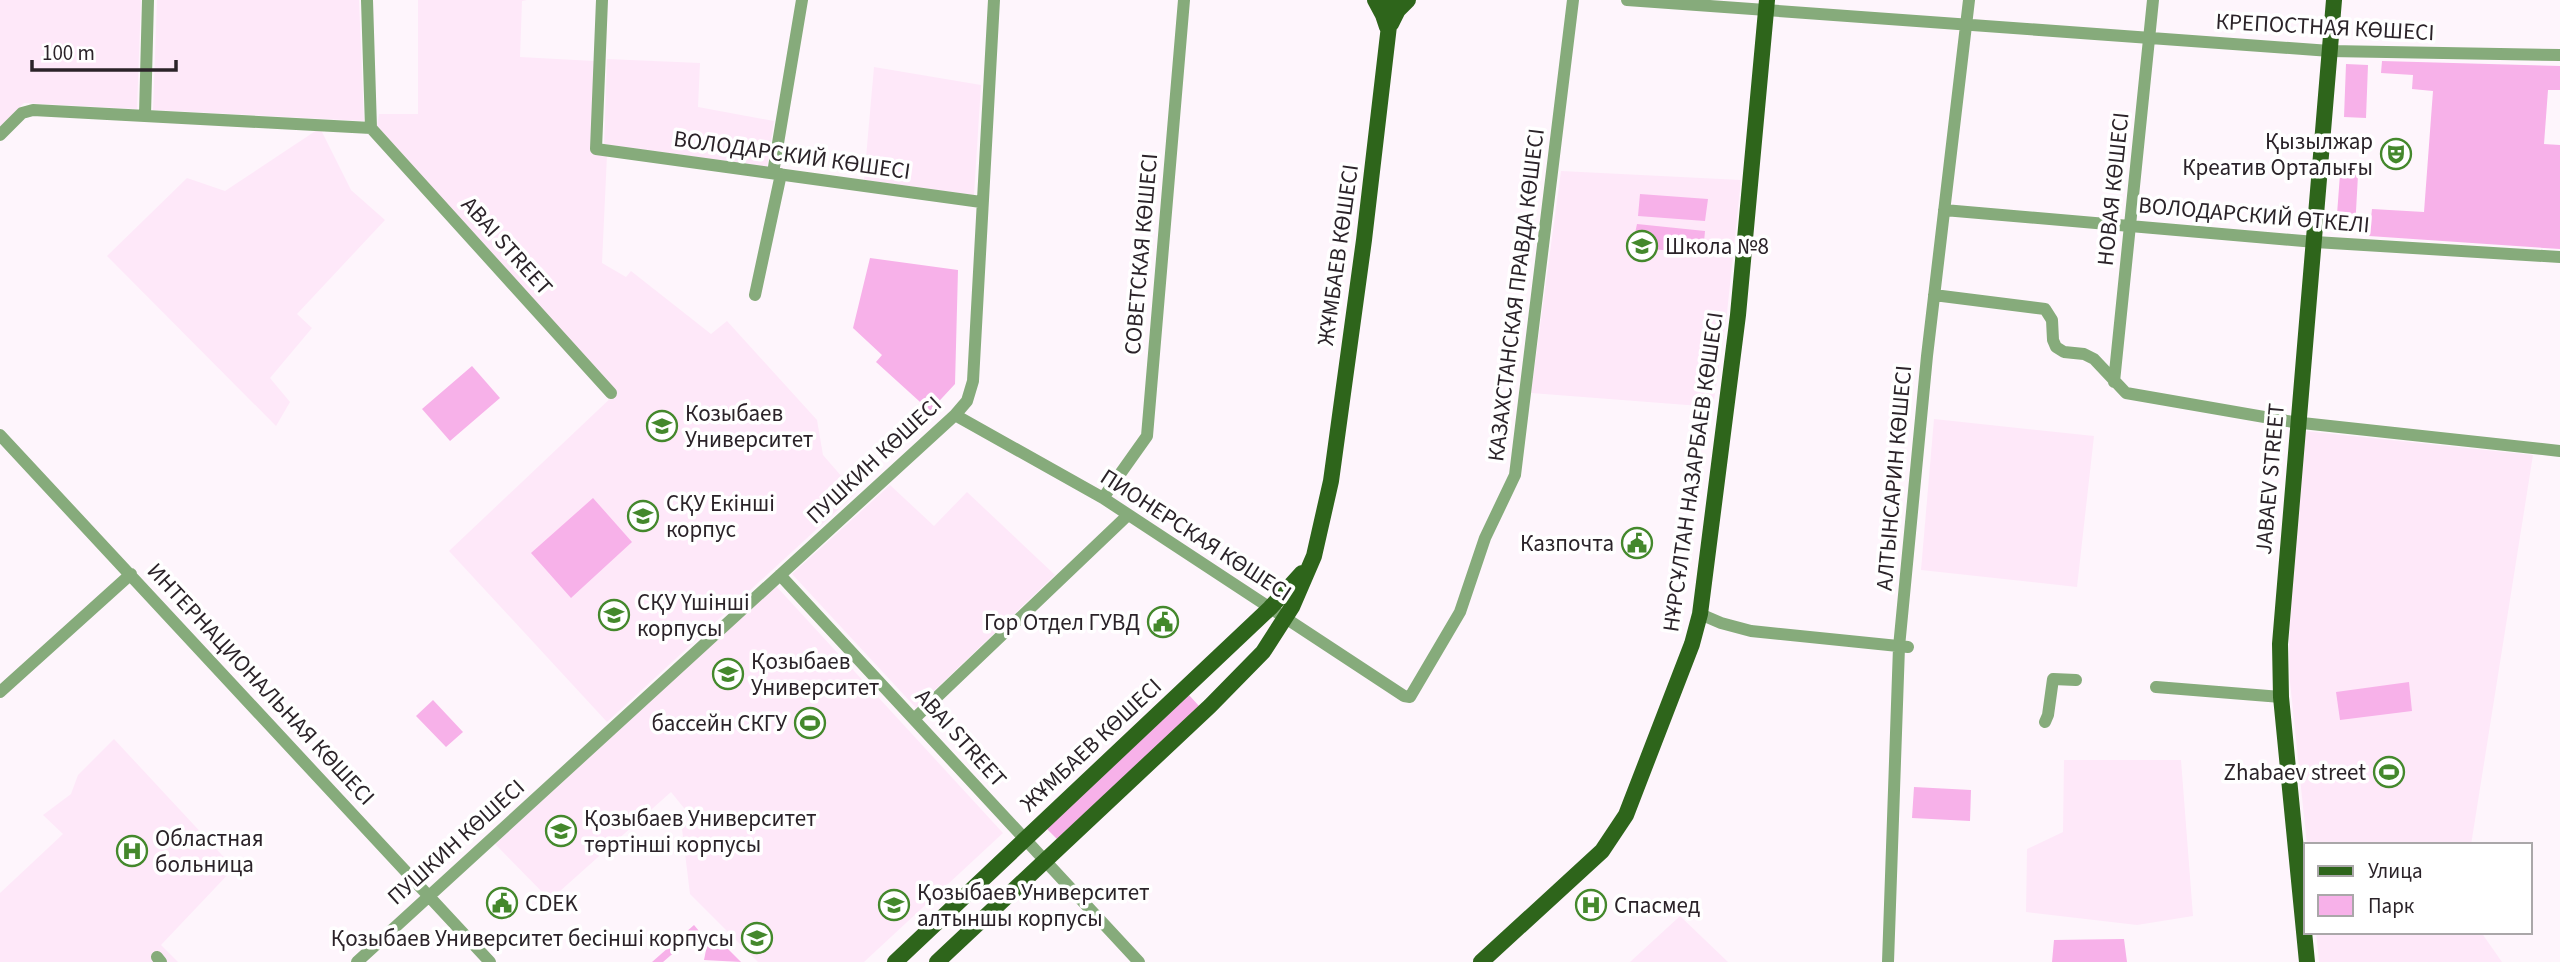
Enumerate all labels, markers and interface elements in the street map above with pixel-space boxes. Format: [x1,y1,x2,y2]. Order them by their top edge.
street label: КРЕПОСТНАЯ КӨШЕСІ [2215,5,2435,49]
scale bar [32,28,175,72]
text: 100 m [42,38,95,68]
street label: НОВАЯ КӨШЕСІ [2089,111,2137,267]
street label: ВОЛОДАРСКИЙ КӨШЕСІ [671,122,913,188]
place label: Қызылжар Креатив Орталығы [2182,125,2373,184]
street label: КАЗАХСТАНСКАЯ ПРАВДА КӨШЕСІ [1479,127,1553,463]
theatre icon: Қызылжар Креатив Орталығы [2379,137,2413,171]
street label: СОВЕТСКАЯ КӨШЕСІ [1116,152,1166,356]
street label: ЖҰМБАЕВ КӨШЕСІ [1309,162,1367,348]
street label: ВОЛОДАРСКИЙ ӨТКЕЛІ [2137,188,2371,242]
street label: ABAI STREET [454,189,560,303]
school or university icon: Школа №8 [1625,229,1659,263]
place label: Школа №8 [1665,230,1769,263]
street label: НҰРСҰЛТАН НАЗАРБАЕВ КӨШЕСІ [1654,310,1732,634]
street label: АЛТЫНСАРИН КӨШЕСІ [1868,364,1920,592]
street label: ПУШКИН КӨШЕСІ [799,388,949,532]
place label: Козыбаев Университет [685,397,813,456]
street label: JABAEV STREET [2247,402,2293,556]
school or university icon: Козыбаев Университет [645,409,679,443]
street label: ПИОНЕРСКАЯ КӨШЕСІ [1094,461,1298,609]
place label: СҚУ Екінші корпус [666,487,775,546]
school or university icon: СҚУ Екінші корпус [626,499,660,533]
public building icon: Казпочта [1620,526,1654,560]
place label: Казпочта [1520,527,1614,560]
street label: ИНТЕРНАЦИОНАЛЬНАЯ КӨШЕСІ [139,555,383,813]
place label: СҚУ Үшінші корпусы [637,586,750,645]
school or university icon: СҚУ Үшінші корпусы [597,598,631,632]
public building icon: Гор Отдел ГУВД [1146,605,1180,639]
place label: Гор Отдел ГУВД [984,606,1140,639]
place label: Қозыбаев Университет [751,645,879,704]
school or university icon: Қозыбаев Университет [711,657,745,691]
street label: ЖҰМБАЕВ КӨШЕСІ [1013,671,1169,819]
street label: ABAI STREET [908,681,1014,795]
sports icon: бассейн СКГУ [793,706,827,740]
place label: бассейн СКГУ [651,707,787,740]
sports icon: Zhabaev street [2372,755,2406,789]
place label: Zhabaev street [2224,756,2366,789]
street label: ПУШКИН КӨШЕСІ [380,771,532,913]
place label: Қозыбаев Университет төртінші корпусы [584,802,816,861]
school or university icon: Қозыбаев Университет төртінші корпусы [544,814,578,848]
place label: Областная больница [155,822,264,881]
hospital icon: Областная больница [115,834,149,868]
legend [2304,843,2532,934]
text: Улица [2368,856,2423,886]
place label: Қозыбаев Университет алтыншы корпусы [917,876,1149,935]
public building icon: CDEK [485,886,519,920]
place label: CDEK [525,887,578,920]
school or university icon: Қозыбаев Университет алтыншы корпусы [877,888,911,922]
hospital icon: Спасмед [1574,888,1608,922]
place label: Спасмед [1614,889,1700,922]
text: Парк [2368,891,2415,921]
school or university icon: Қозыбаев Университет бесінші корпусы [740,921,774,955]
place label: Қозыбаев Университет бесінші корпусы [331,922,734,955]

